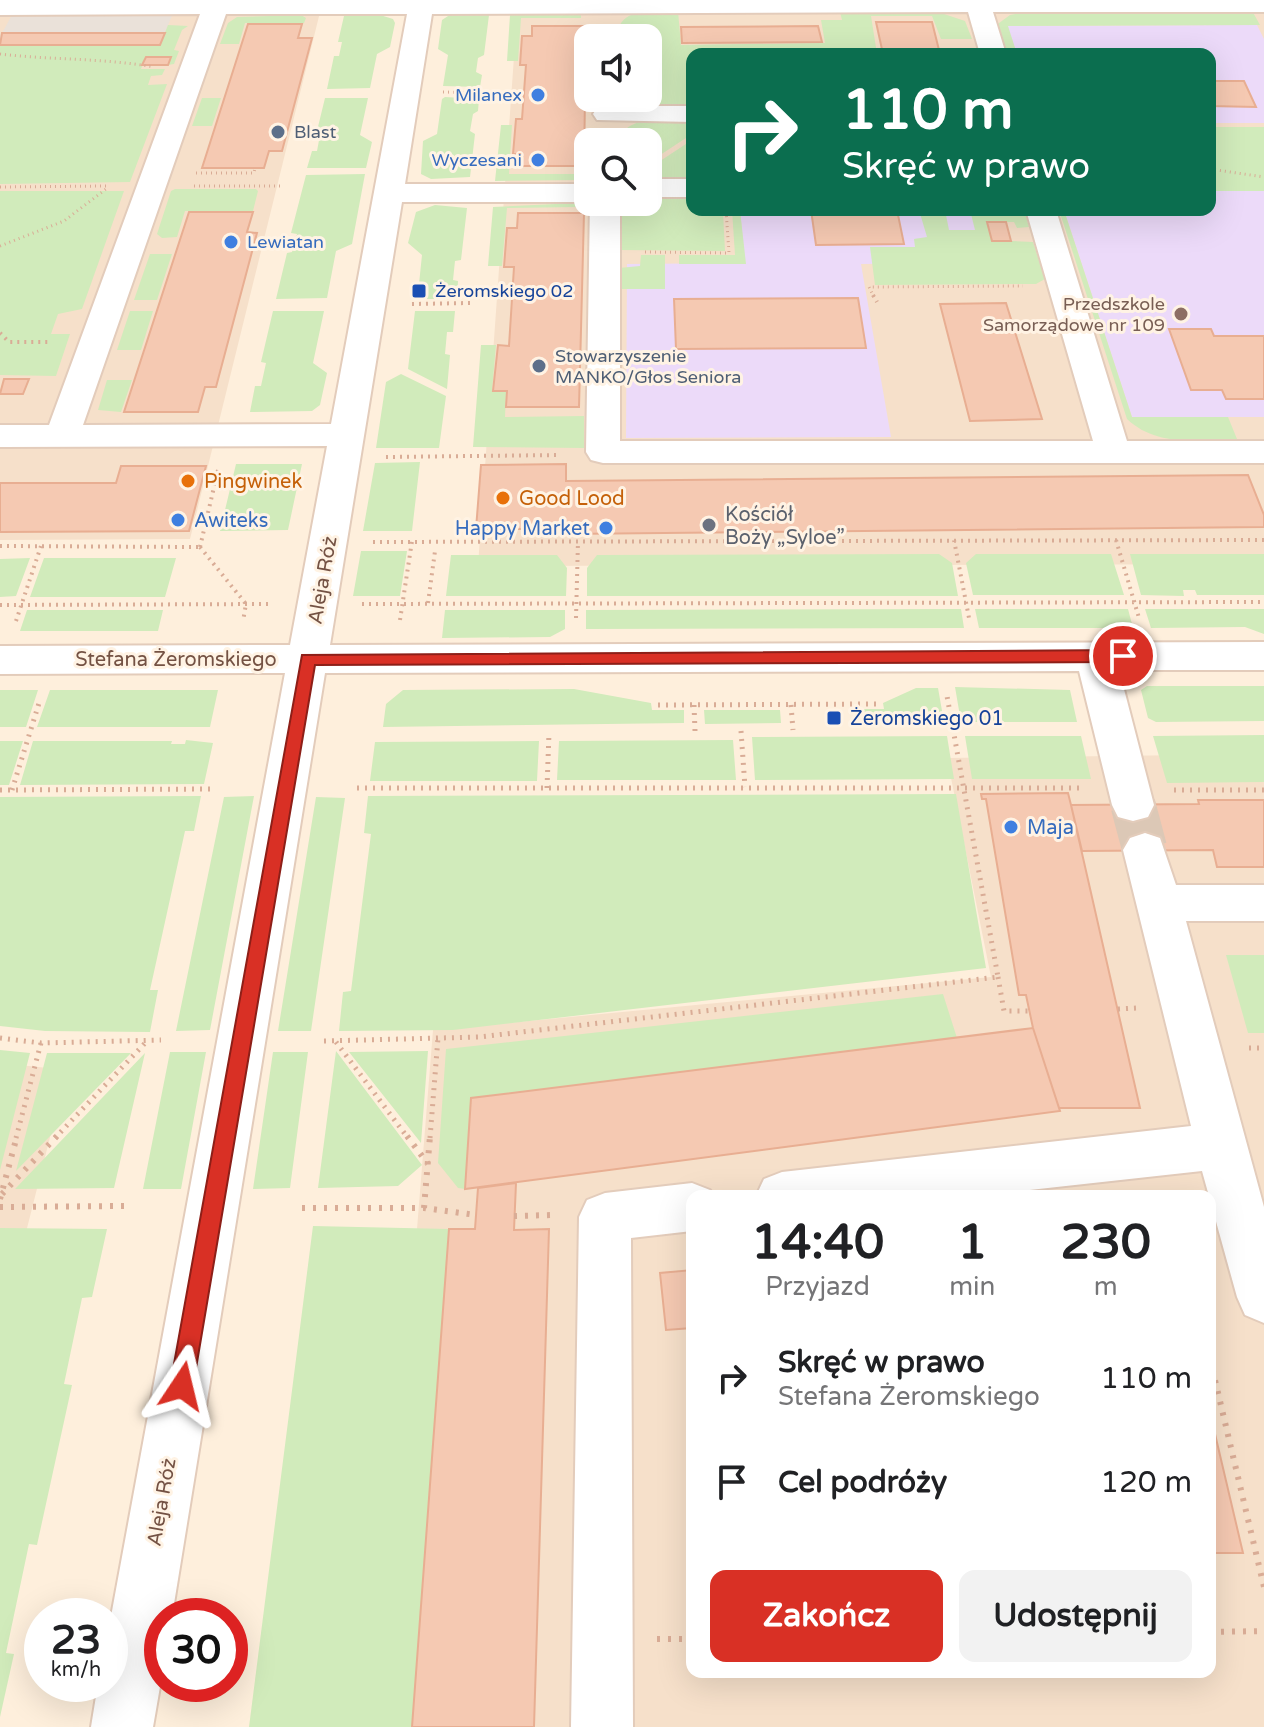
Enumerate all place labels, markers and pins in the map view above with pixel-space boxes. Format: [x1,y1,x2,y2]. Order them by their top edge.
place label: Milanex [455,84,522,106]
marker: Milanex [529,86,547,104]
place label: Blast [294,121,337,143]
marker: Blast [269,123,287,141]
place label: Wyczesani [431,149,522,171]
marker: Wyczesani [529,151,547,169]
place label: Lewiatan [247,231,324,253]
marker: Lewiatan [222,233,240,251]
place label: Żeromskiego 02 [435,280,573,302]
marker: Żeromskiego 02 [410,282,428,300]
place label: Przedszkole Samorządowe nr 109 [983,293,1165,336]
marker: Przedszkole Samorządowe nr 109 [1172,305,1190,323]
place label: Stowarzyszenie MANKO/Głos Seniora [555,345,741,388]
marker: Stowarzyszenie MANKO/Głos Seniora [530,357,548,375]
place label: Pingwinek [204,470,302,494]
marker: Pingwinek [179,472,197,490]
place label: Good Lood [519,487,625,511]
marker: Good Lood [494,489,512,507]
place label: Kościół Boży „Syloe” [725,503,845,550]
place label: Awiteks [194,509,268,533]
marker: Awiteks [169,511,187,529]
marker: Kościół Boży „Syloe” [700,516,718,534]
place label: Happy Market [455,517,590,541]
marker: Happy Market [597,519,615,537]
pin [1089,622,1157,690]
place label: Żeromskiego 01 [850,707,1004,731]
marker: Żeromskiego 01 [825,709,843,727]
place label: Maja [1027,816,1074,840]
marker: Maja [1002,818,1020,836]

